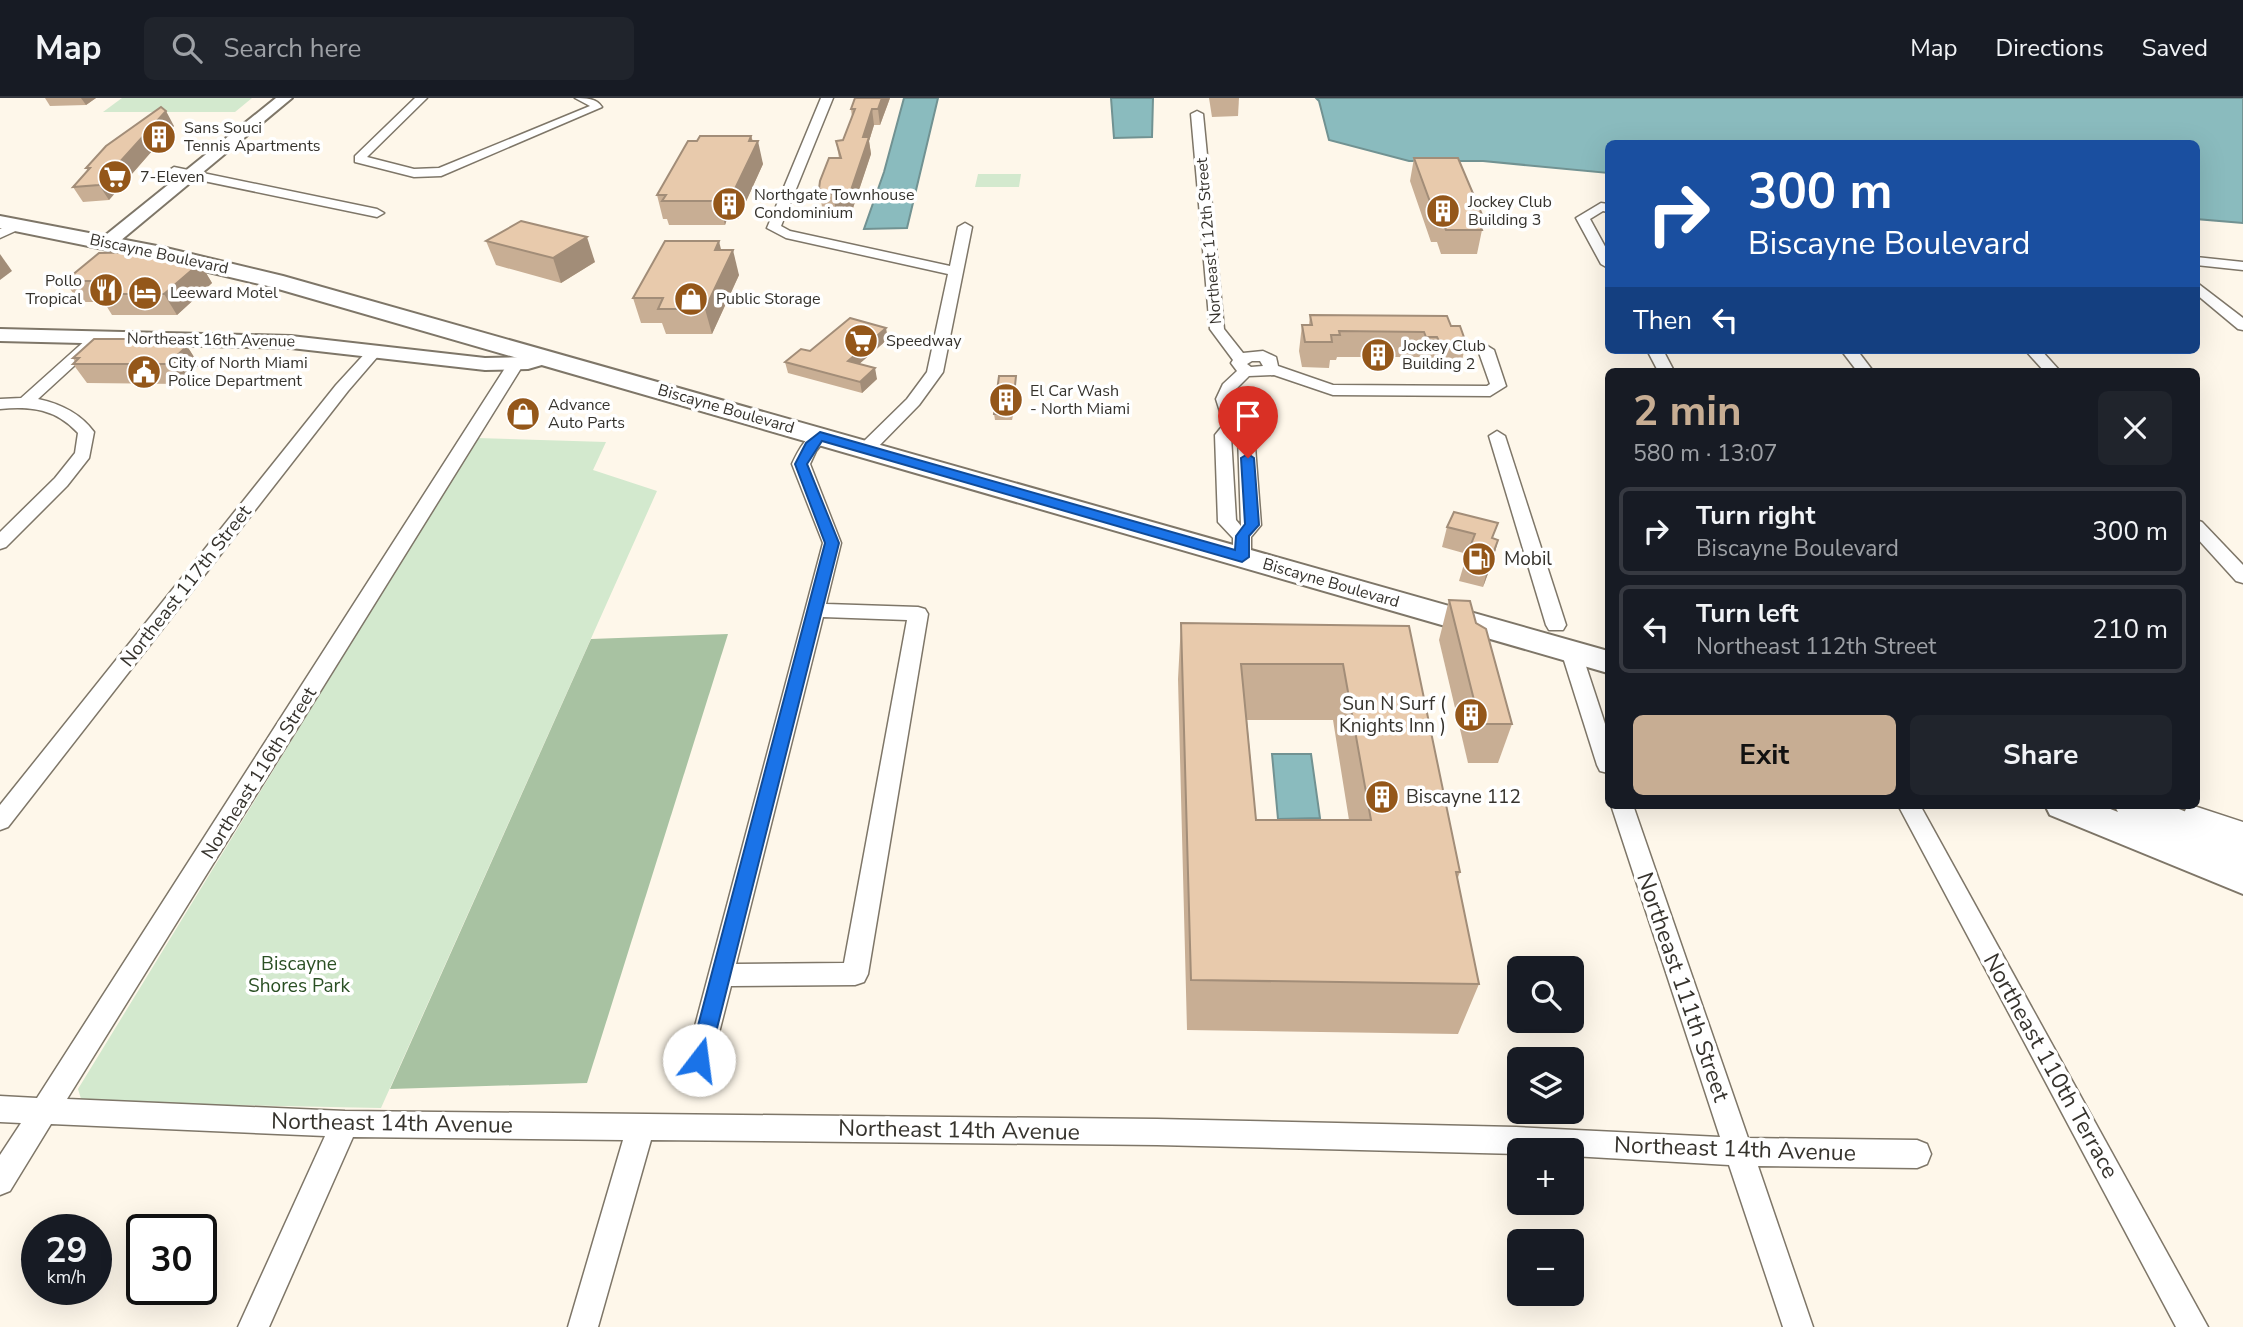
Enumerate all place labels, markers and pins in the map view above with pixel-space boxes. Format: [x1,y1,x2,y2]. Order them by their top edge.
place label: Sans Souci Tennis Apartments [184,117,320,157]
building icon: Sans Souci Tennis Apartments [140,118,178,156]
supermarket icon: 7-Eleven [96,158,134,196]
place label: 7-Eleven [140,166,205,188]
place label: Northgate Townhouse Condominium [754,184,914,224]
building icon: Northgate Townhouse Condominium [710,185,748,223]
place label: Jockey Club Building 3 [1467,191,1552,231]
building icon: Jockey Club Building 3 [1424,192,1462,230]
place label: Pollo Tropical [25,270,82,310]
restaurant icon: Pollo Tropical [87,271,125,309]
hotel icon: Leeward Motel [126,274,164,312]
shop icon: Public Storage [672,280,710,318]
place label: Leeward Motel [170,282,278,304]
place label: Public Storage [716,288,821,310]
supermarket icon: Speedway [842,322,880,360]
place label: Speedway [886,330,962,352]
place label: Jockey Club Building 2 [1401,335,1486,375]
building icon: Jockey Club Building 2 [1359,336,1397,374]
place label: City of North Miami Police Department [168,352,308,392]
public building icon: City of North Miami Police Department [125,353,163,391]
place label: El Car Wash - North Miami [1030,380,1130,420]
building icon: El Car Wash - North Miami [987,381,1025,419]
pin [1218,386,1278,458]
place label: Advance Auto Parts [548,394,625,434]
shop icon: Advance Auto Parts [504,395,542,433]
fuel station icon: Mobil [1460,540,1498,578]
place label: Mobil [1504,546,1552,572]
place label: Sun N Surf ( Knights Inn ) [1339,691,1446,739]
building icon: Sun N Surf ( Knights Inn ) [1452,696,1490,734]
building icon: Biscayne 112 [1363,778,1401,816]
place label: Biscayne 112 [1406,784,1521,810]

